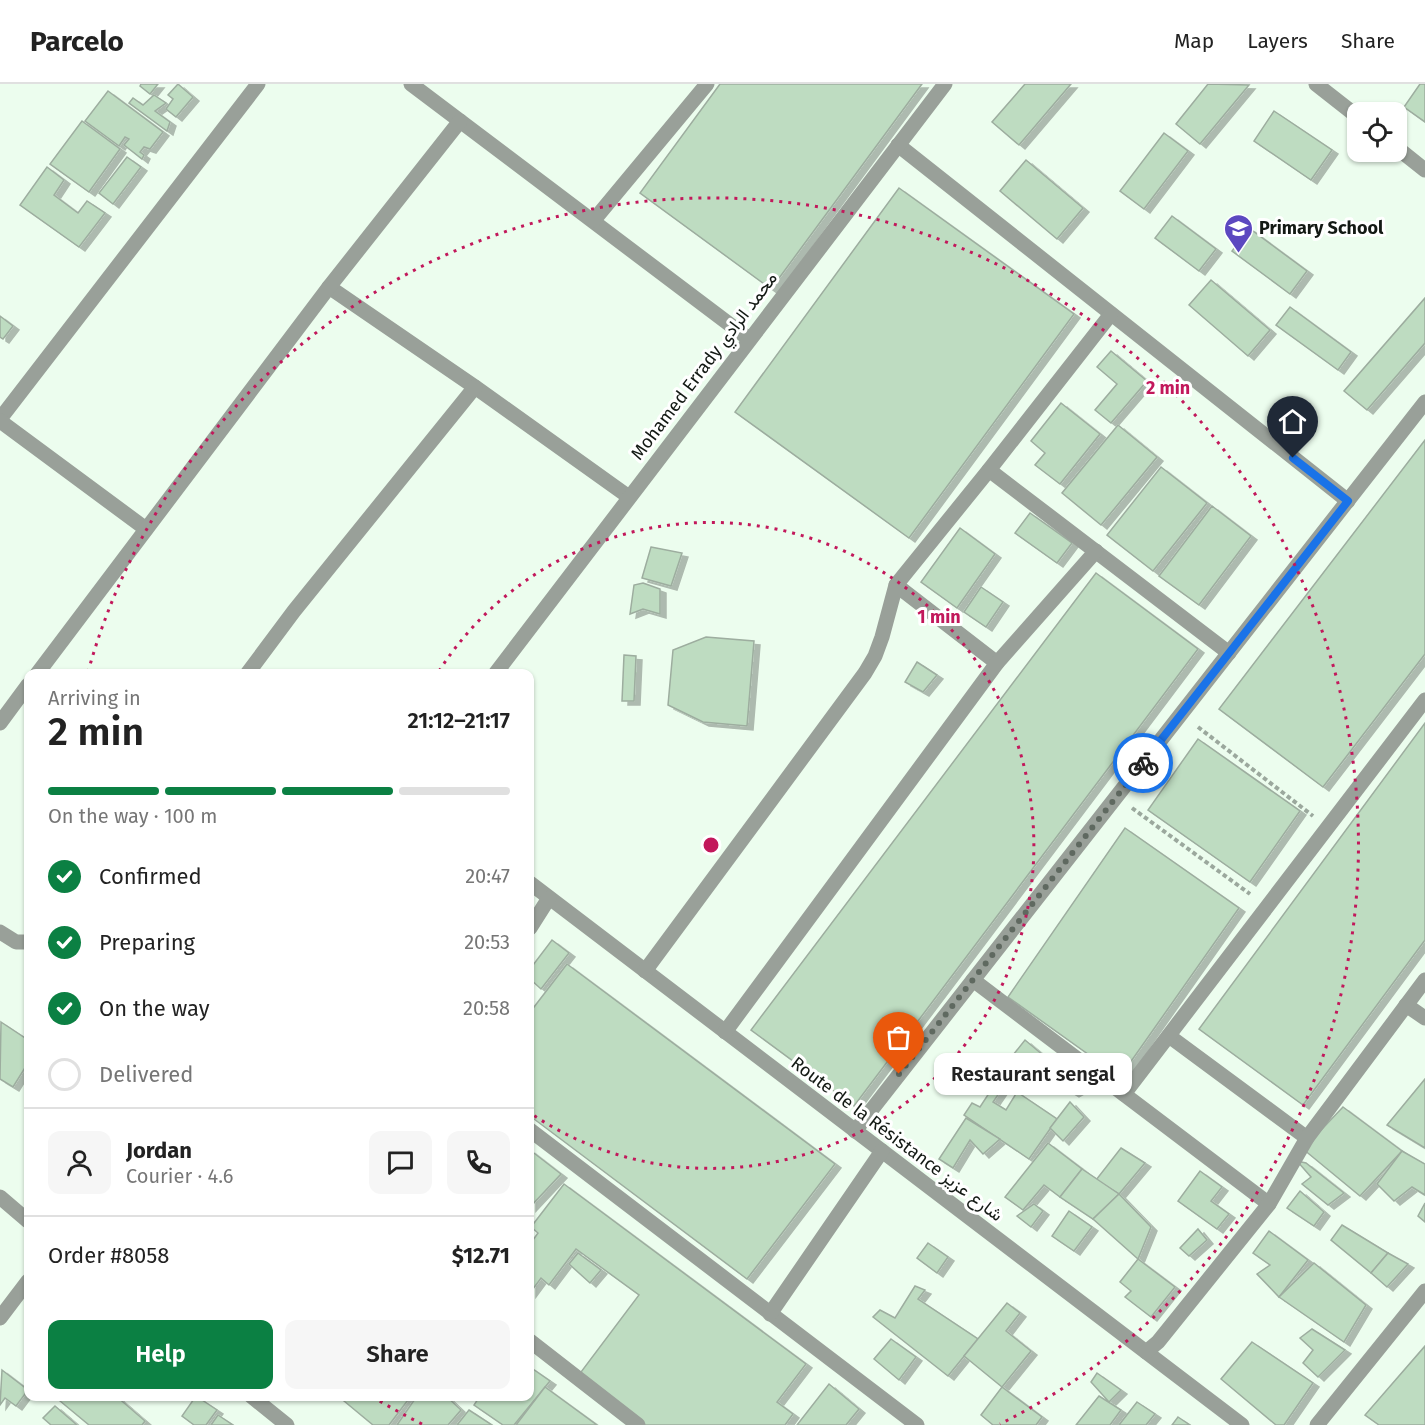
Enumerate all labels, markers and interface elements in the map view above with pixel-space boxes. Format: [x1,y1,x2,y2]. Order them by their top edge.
text: Parcelo [30,25,124,58]
text: Map [1174,28,1214,54]
text: Layers [1247,28,1308,54]
text: Share [1341,28,1395,54]
map controls [1347,102,1407,162]
button: locate [1347,102,1407,162]
school or university icon: Primary School [1222,212,1254,254]
place label: Primary School [1259,217,1384,239]
street label: Mohamed Errady محمد الرادي [626,268,785,467]
text: 2 min [1146,377,1190,399]
pin [1267,396,1318,458]
icon: home [1276,405,1309,438]
text: 1 min [917,606,961,628]
text: Arriving in [48,686,141,710]
text: 21:12–21:17 [408,707,510,734]
text: 2 min [48,709,144,755]
courier [1113,733,1173,793]
icon: bike [1127,747,1160,780]
text: On the way · 100 m [48,804,217,828]
centre of rings [701,835,721,855]
icon: check [48,860,81,893]
text: Confirmed [99,863,202,890]
text: 20:47 [465,864,510,888]
icon: check [48,926,81,959]
text: Preparing [99,929,195,956]
text: 20:53 [464,930,510,954]
icon: check [48,992,81,1025]
text: On the way [99,995,210,1022]
text: 20:58 [463,996,510,1020]
pin [873,1012,924,1074]
icon: bag [882,1021,915,1054]
street label: Route de la Résistance شارع عزيز [786,1052,1007,1227]
callout: Restaurant sengal [935,1053,1133,1095]
text: Delivered [99,1061,194,1088]
text: Restaurant sengal [951,1062,1115,1086]
button: person [48,1131,111,1194]
button: chat [369,1131,432,1194]
button: phone [447,1131,510,1194]
text: Jordan [126,1137,192,1164]
text: Courier · 4.6 [126,1164,233,1188]
text: Order #8058 [48,1242,169,1269]
text: $12.71 [452,1242,510,1269]
button: Help [48,1320,273,1389]
button: Share [285,1320,510,1389]

